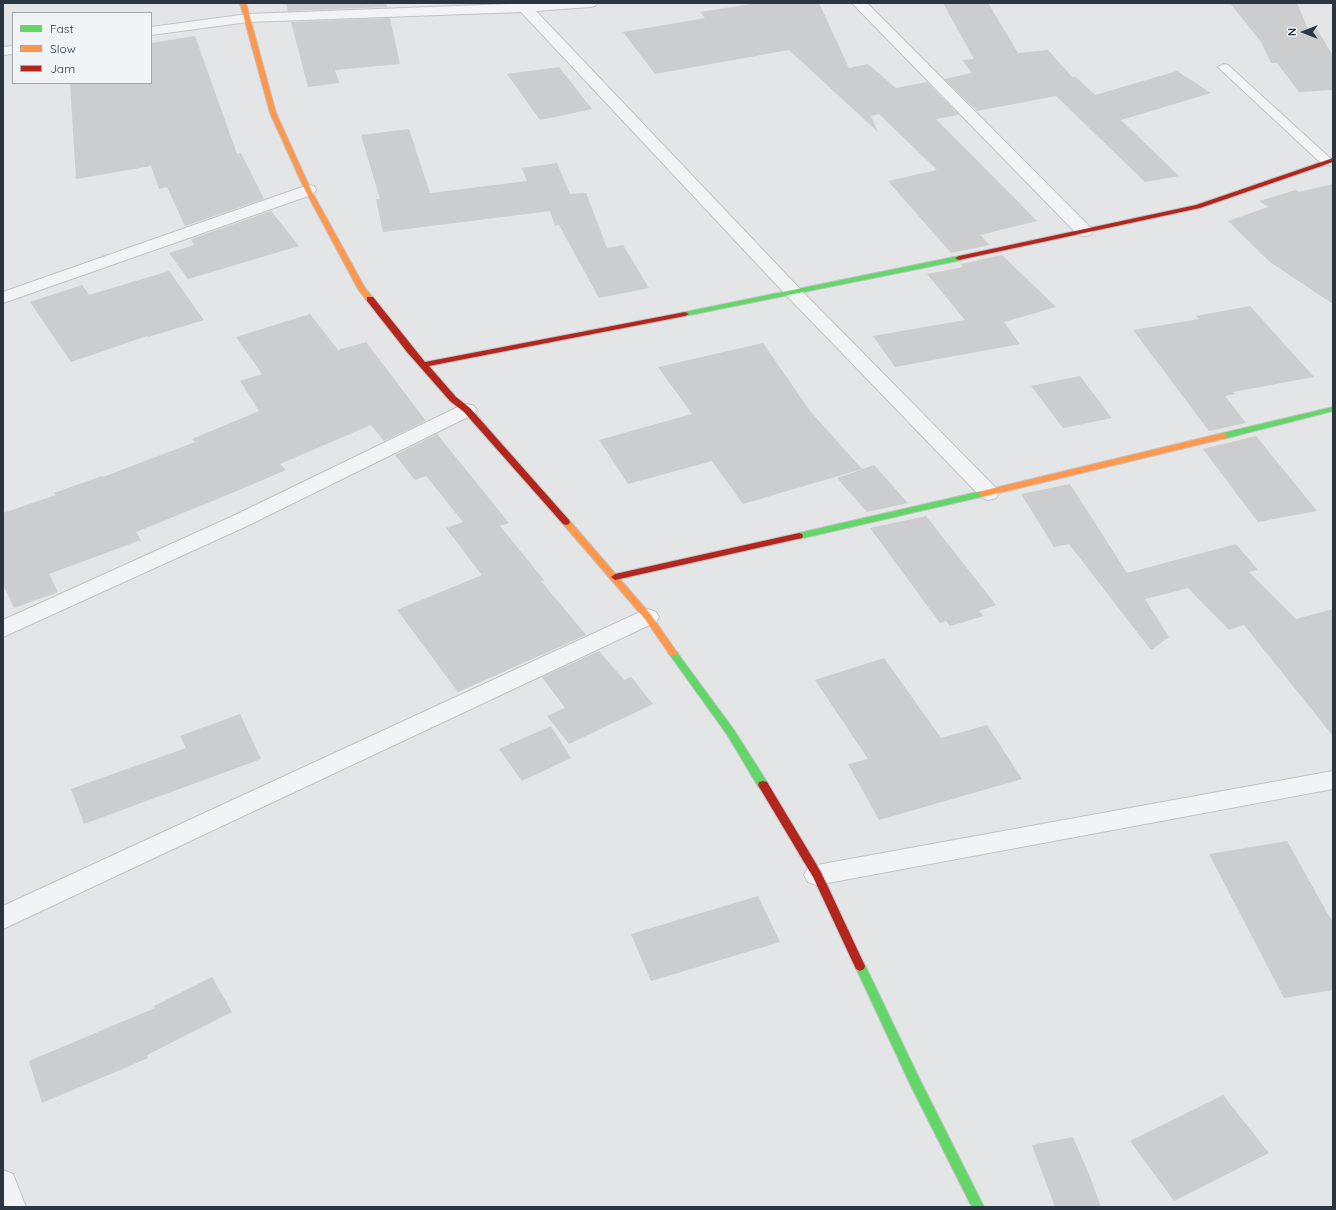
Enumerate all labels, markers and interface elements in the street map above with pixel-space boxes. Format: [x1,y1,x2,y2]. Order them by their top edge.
legend [12,12,152,84]
north arrow [1284,12,1324,52]
text: Fast [50,21,74,36]
text: N [1285,28,1299,36]
text: Slow [50,41,76,56]
text: Jam [50,61,75,76]

